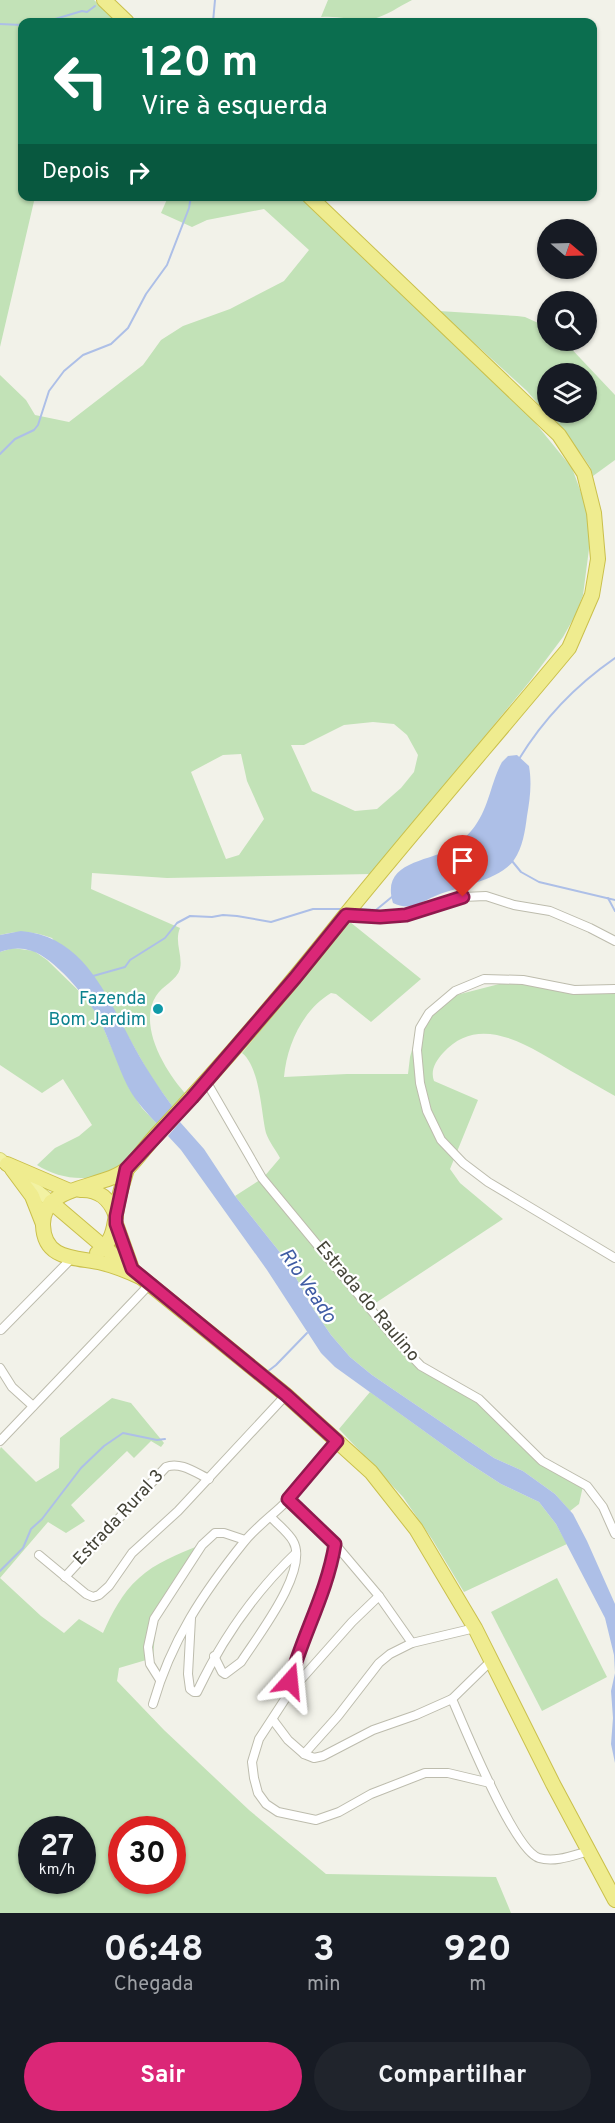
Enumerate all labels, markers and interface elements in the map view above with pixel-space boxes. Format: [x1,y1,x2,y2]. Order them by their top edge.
text: 120 m [141,38,258,91]
icon: left [42,42,120,120]
text: Vire à esquerda [141,90,328,124]
icon: right [122,156,155,189]
text: Depois [42,159,110,186]
north arrow [537,219,597,279]
map controls [537,219,597,423]
button: search [537,291,597,351]
button: layers [537,363,597,423]
pin [437,835,488,897]
icon: arrive [446,844,479,877]
place label: Fazenda Bom Jardim [49,988,146,1032]
marker: Fazenda Bom Jardim [151,1002,165,1016]
street label: Estrada do Raulino [310,1237,424,1367]
water label: Rio Veado [272,1243,342,1329]
street label: Estrada Rural 3 [69,1465,169,1571]
position arrow [258,1649,322,1713]
speed limit sign: 30 [108,1816,186,1894]
text: 27 [40,1829,74,1866]
text: km/h [39,1861,75,1880]
text: 06:48 [103,1928,204,1974]
text: 3 [313,1928,335,1974]
text: 920 [444,1928,512,1974]
text: Chegada [114,1972,193,1998]
text: min [307,1972,340,1998]
text: m [469,1972,486,1998]
button: Sair [24,2042,302,2111]
button: Compartilhar [314,2042,591,2111]

